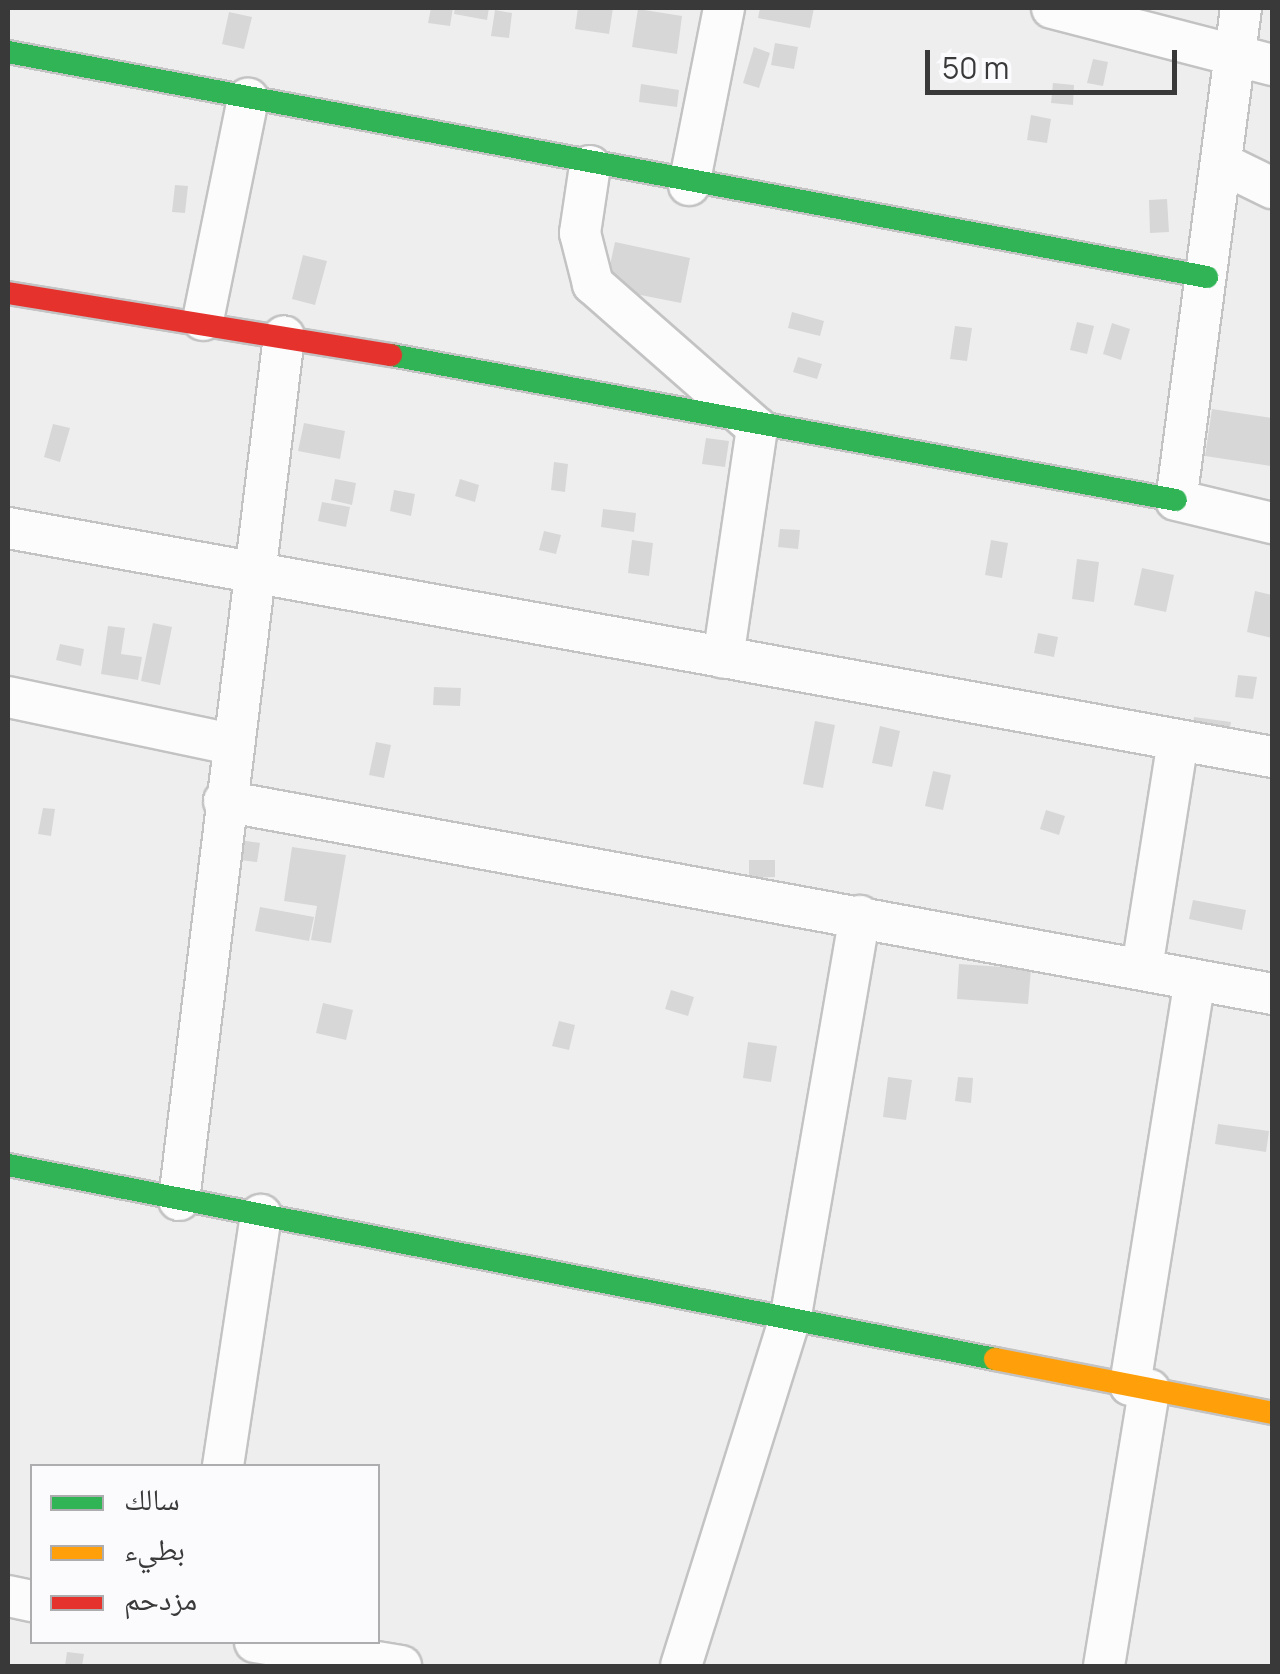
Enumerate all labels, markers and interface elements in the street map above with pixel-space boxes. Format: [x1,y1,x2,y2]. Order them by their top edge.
scale bar [930,30,1182,92]
text: 50 m [942,47,1009,88]
legend [30,1464,380,1644]
text: سالك [124,1478,180,1519]
text: بطيء [124,1528,185,1569]
text: مزدحم [124,1578,197,1619]

